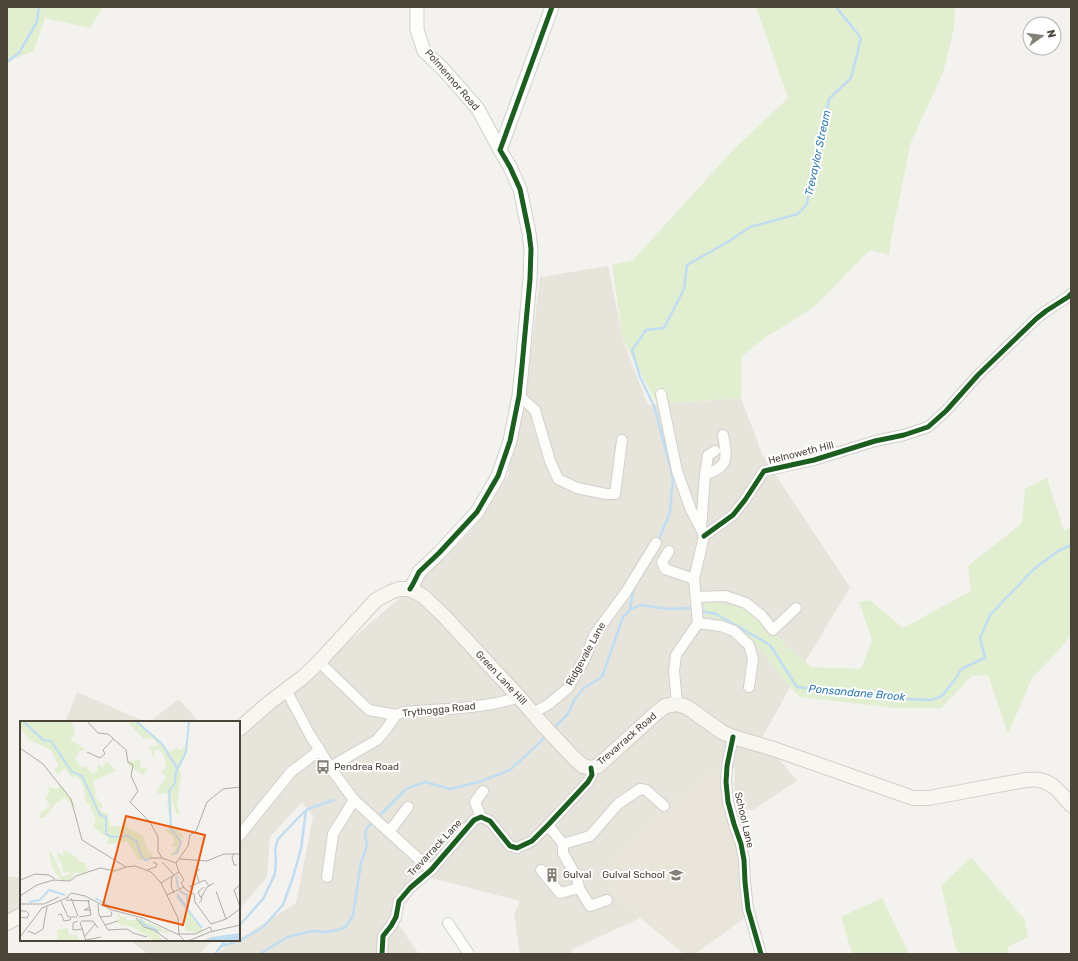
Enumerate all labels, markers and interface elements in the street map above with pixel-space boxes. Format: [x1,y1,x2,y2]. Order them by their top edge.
north arrow [1022,16,1062,56]
text: N [1044,28,1059,39]
street label: Polmennor Road [422,47,482,113]
water label: Trevaylor Stream [803,109,833,197]
street label: Helnoweth Hill [767,439,835,467]
street label: Ridgevale Lane [564,620,609,688]
street label: Green Lane Hill [473,648,529,708]
water label: Ponsandane Brook [808,682,906,704]
street label: Trythogga Road [402,700,476,720]
street label: Trevarrack Road [595,710,659,768]
inset map [20,721,240,941]
bus stop icon: Pendrea Road [315,759,331,775]
place label: Pendrea Road [334,761,399,773]
street label: School Lane [732,791,756,850]
street label: Trevarrack Lane [405,817,465,879]
building icon: Gulval [544,867,560,883]
school or university icon: Gulval School [668,867,684,883]
place label: Gulval [563,869,592,881]
place label: Gulval School [602,869,665,881]

